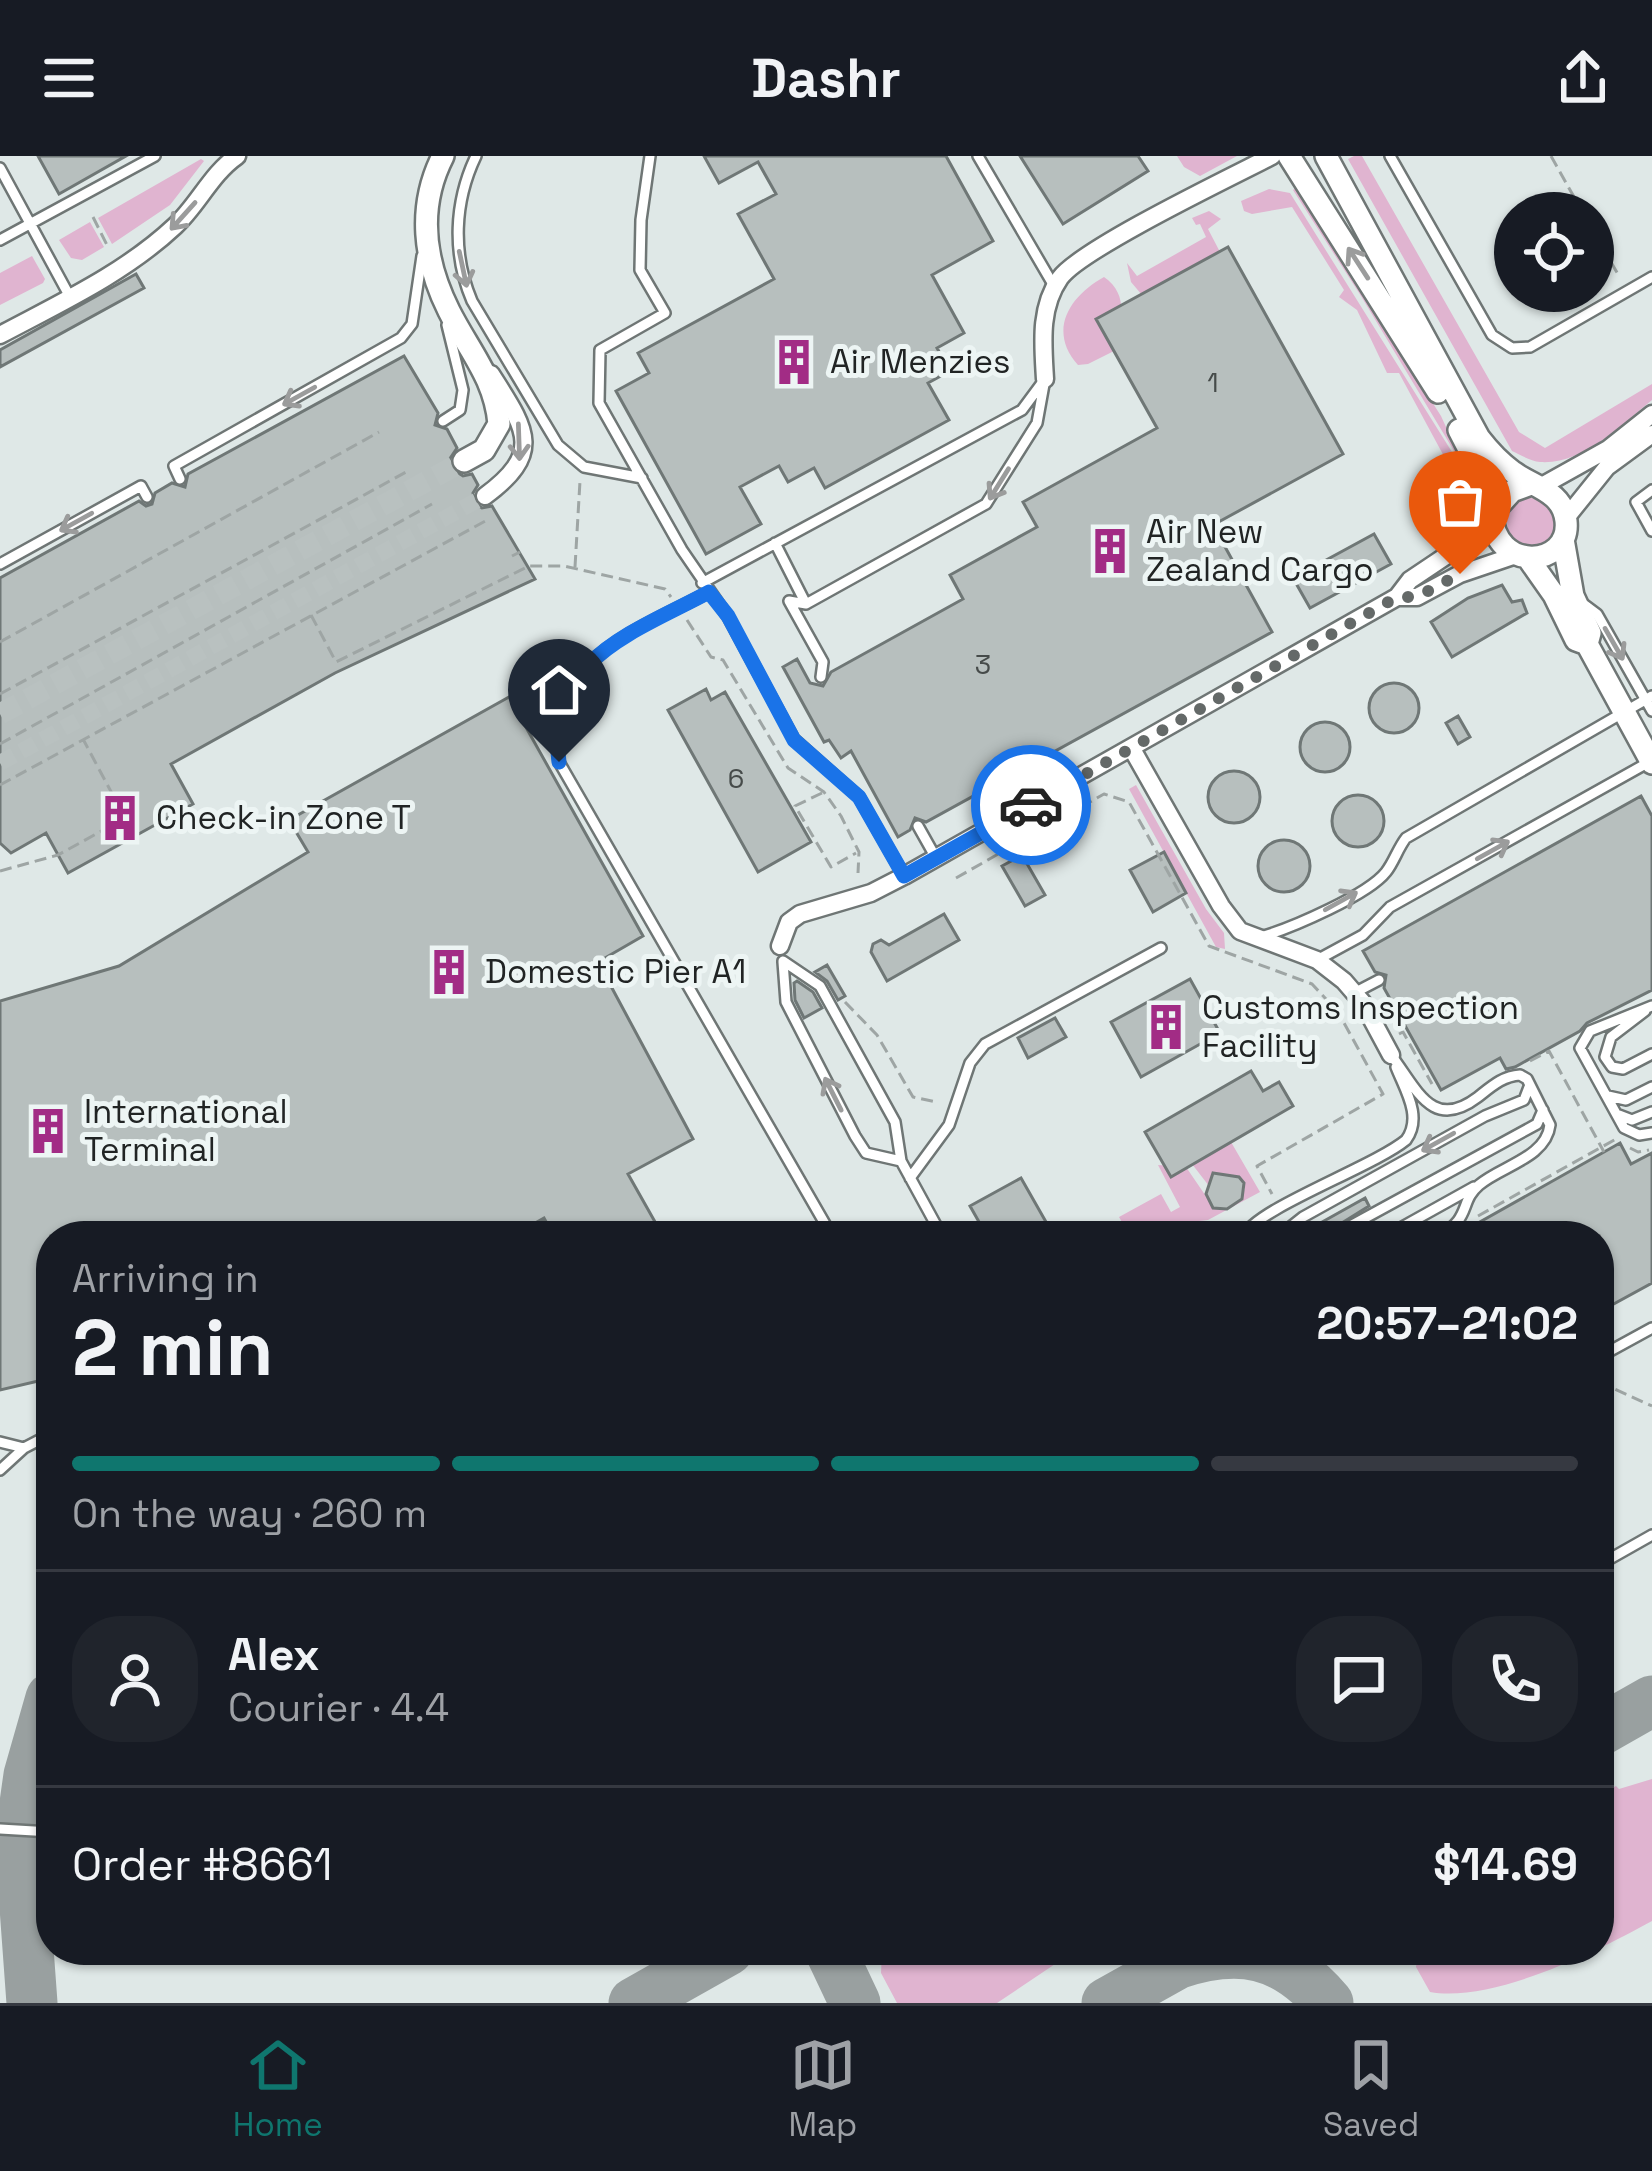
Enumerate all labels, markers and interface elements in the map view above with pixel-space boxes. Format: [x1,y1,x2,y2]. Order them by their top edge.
text: Dashr [751,44,901,113]
icon: menu [36,45,102,111]
icon: share [1550,45,1616,111]
map controls [1494,192,1614,312]
button: locate [1494,192,1614,312]
one-way arrow [170,200,197,231]
one-way arrow [1345,246,1370,280]
one-way arrow [453,249,475,288]
building icon: Air Menzies [769,337,819,387]
place label: Air Menzies [830,341,1010,383]
house number: 1 [1207,365,1219,400]
one-way arrow [283,384,318,408]
one-way arrow [508,421,531,460]
pin [1409,451,1511,574]
one-way arrow [987,466,1011,500]
icon: bag [1427,469,1493,535]
one-way arrow [59,511,94,534]
place label: Air New Zealand Cargo [1146,511,1374,591]
building icon: Air New Zealand Cargo [1085,526,1135,576]
one-way arrow [1602,626,1626,661]
pin [508,639,610,762]
house number: 3 [975,647,991,682]
icon: home [526,657,592,723]
courier [971,745,1091,865]
house number: 6 [728,761,744,796]
icon: car [998,772,1064,838]
building icon: Check-in Zone T [95,793,145,843]
place label: Check-in Zone T [156,797,411,839]
one-way arrow [1474,838,1509,861]
one-way arrow [1323,889,1358,912]
building icon: Domestic Pier A1 [424,947,474,997]
place label: Domestic Pier A1 [485,951,746,993]
place label: Customs Inspection Facility [1202,987,1519,1067]
building icon: Customs Inspection Facility [1141,1002,1191,1052]
one-way arrow [821,1076,844,1112]
place label: International Terminal [84,1091,288,1171]
building icon: International Terminal [23,1106,73,1156]
one-way arrow [1421,1131,1456,1154]
text: Arriving in [72,1254,259,1303]
text: 20:57–21:02 [1317,1295,1578,1352]
text: 2 min [72,1298,274,1398]
text: On the way · 260 m [72,1489,427,1538]
button: person [72,1616,198,1742]
button: chat [1296,1616,1422,1742]
button: phone [1452,1616,1578,1742]
text: Alex [228,1626,320,1683]
text: Courier · 4.4 [228,1683,449,1732]
text: Order #8661 [72,1836,333,1893]
text: $14.69 [1433,1836,1578,1893]
tab: Home [233,2032,323,2146]
tab: Map [788,2032,857,2146]
tab: Saved [1323,2032,1419,2146]

